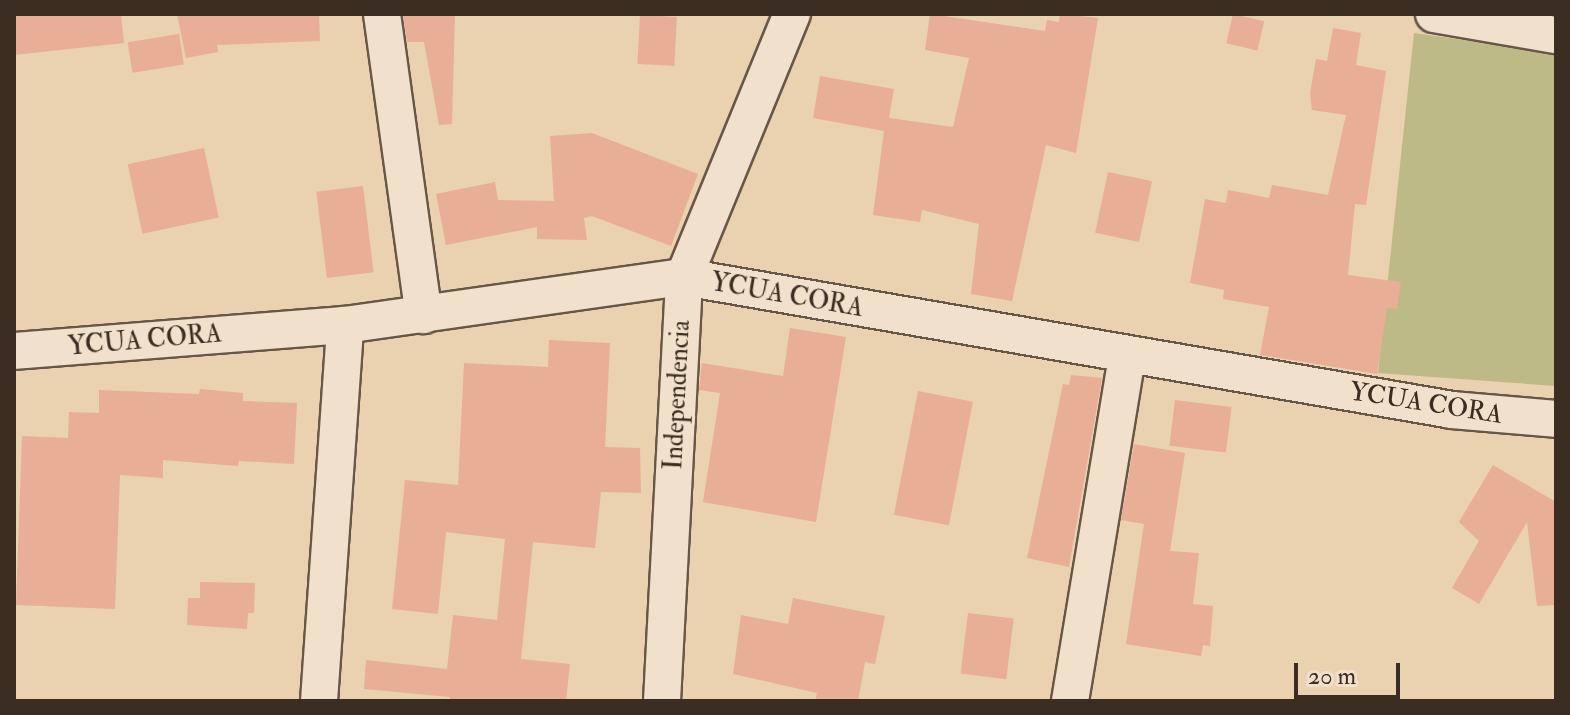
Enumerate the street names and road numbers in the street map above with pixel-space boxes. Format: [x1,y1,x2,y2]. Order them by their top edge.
street label: YCUA CORA [708,267,866,325]
street label: YCUA CORA [67,319,223,363]
street label: Independencia [658,319,698,471]
street label: YCUA CORA [1347,377,1505,431]

